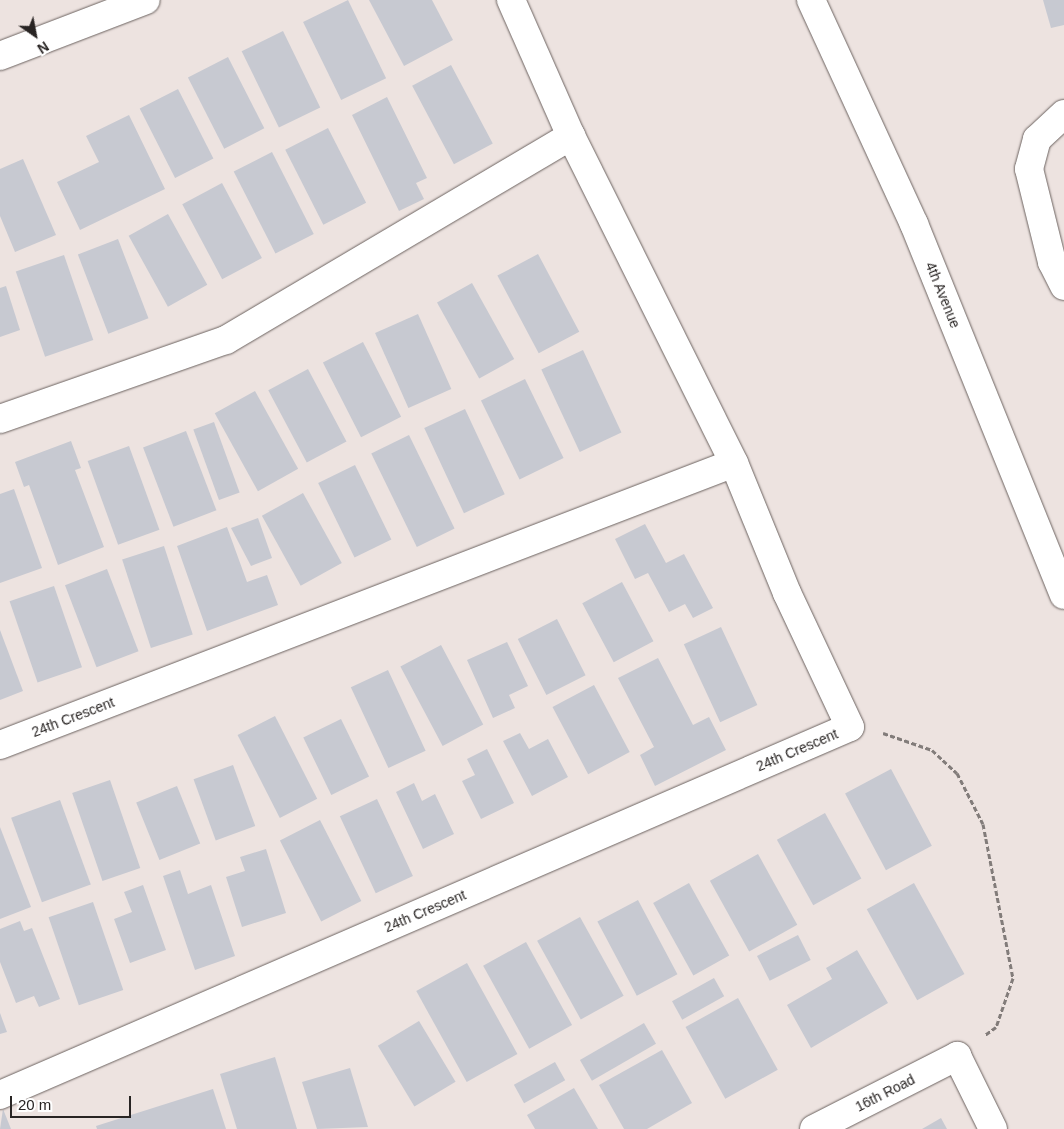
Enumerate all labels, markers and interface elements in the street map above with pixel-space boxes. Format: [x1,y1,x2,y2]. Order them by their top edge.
north arrow [10,10,60,60]
text: N [35,38,52,57]
street label: 4th Avenue [922,259,964,331]
street label: 24th Crescent [29,694,117,740]
street label: 24th Crescent [754,725,840,775]
street label: 24th Crescent [382,886,468,936]
street label: 16th Road [852,1071,918,1115]
scale bar [12,1086,134,1118]
text: 20 m [18,1096,51,1113]

